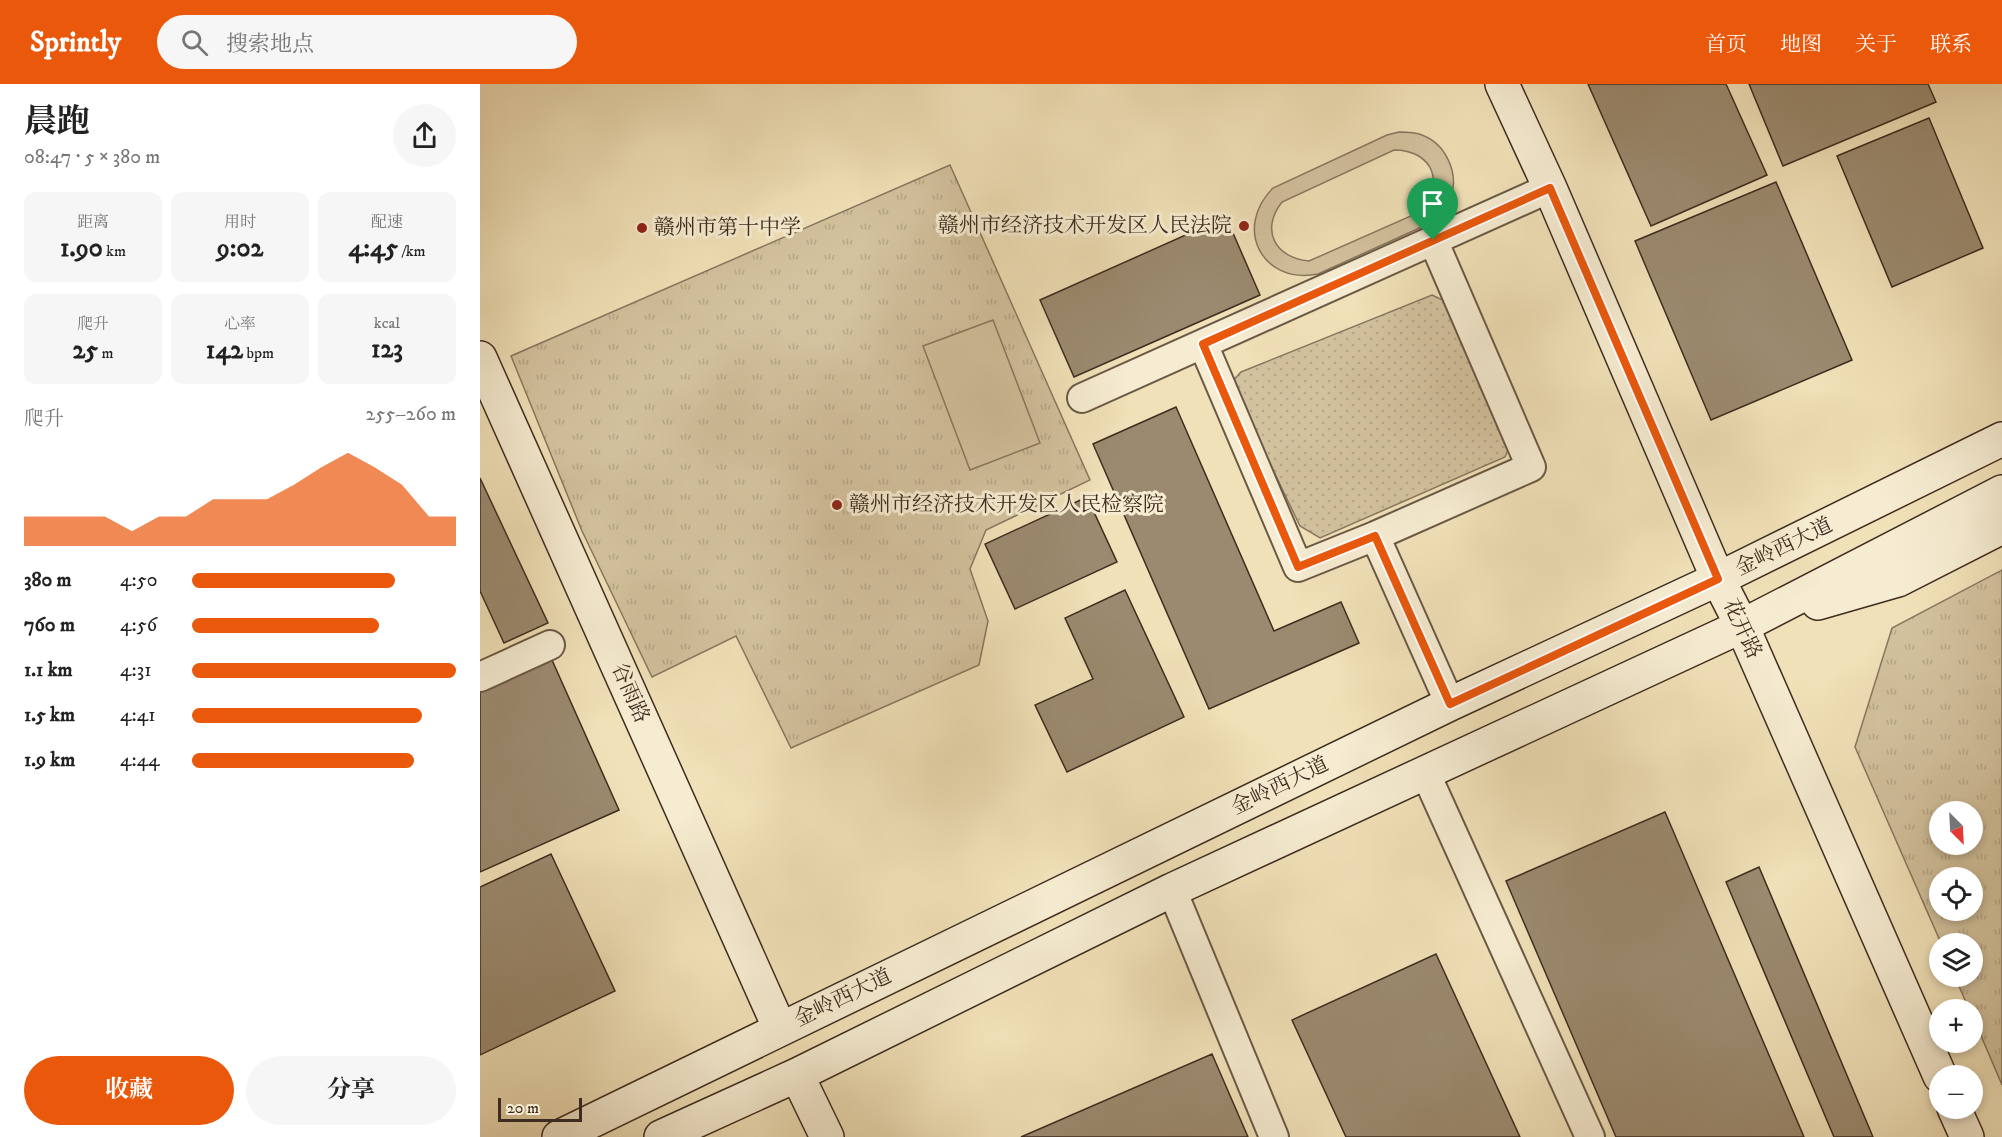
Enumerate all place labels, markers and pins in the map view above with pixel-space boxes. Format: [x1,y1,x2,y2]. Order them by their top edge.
pin [1407,178,1458,240]
place label: 赣州市经济技术开发区人民法院 [938,213,1232,239]
place label: 赣州市第十中学 [654,215,801,241]
marker: 赣州市经济技术开发区人民法院 [1237,219,1251,233]
marker: 赣州市第十中学 [635,221,649,235]
place label: 赣州市经济技术开发区人民检察院 [849,492,1164,518]
marker: 赣州市经济技术开发区人民检察院 [830,498,844,512]

